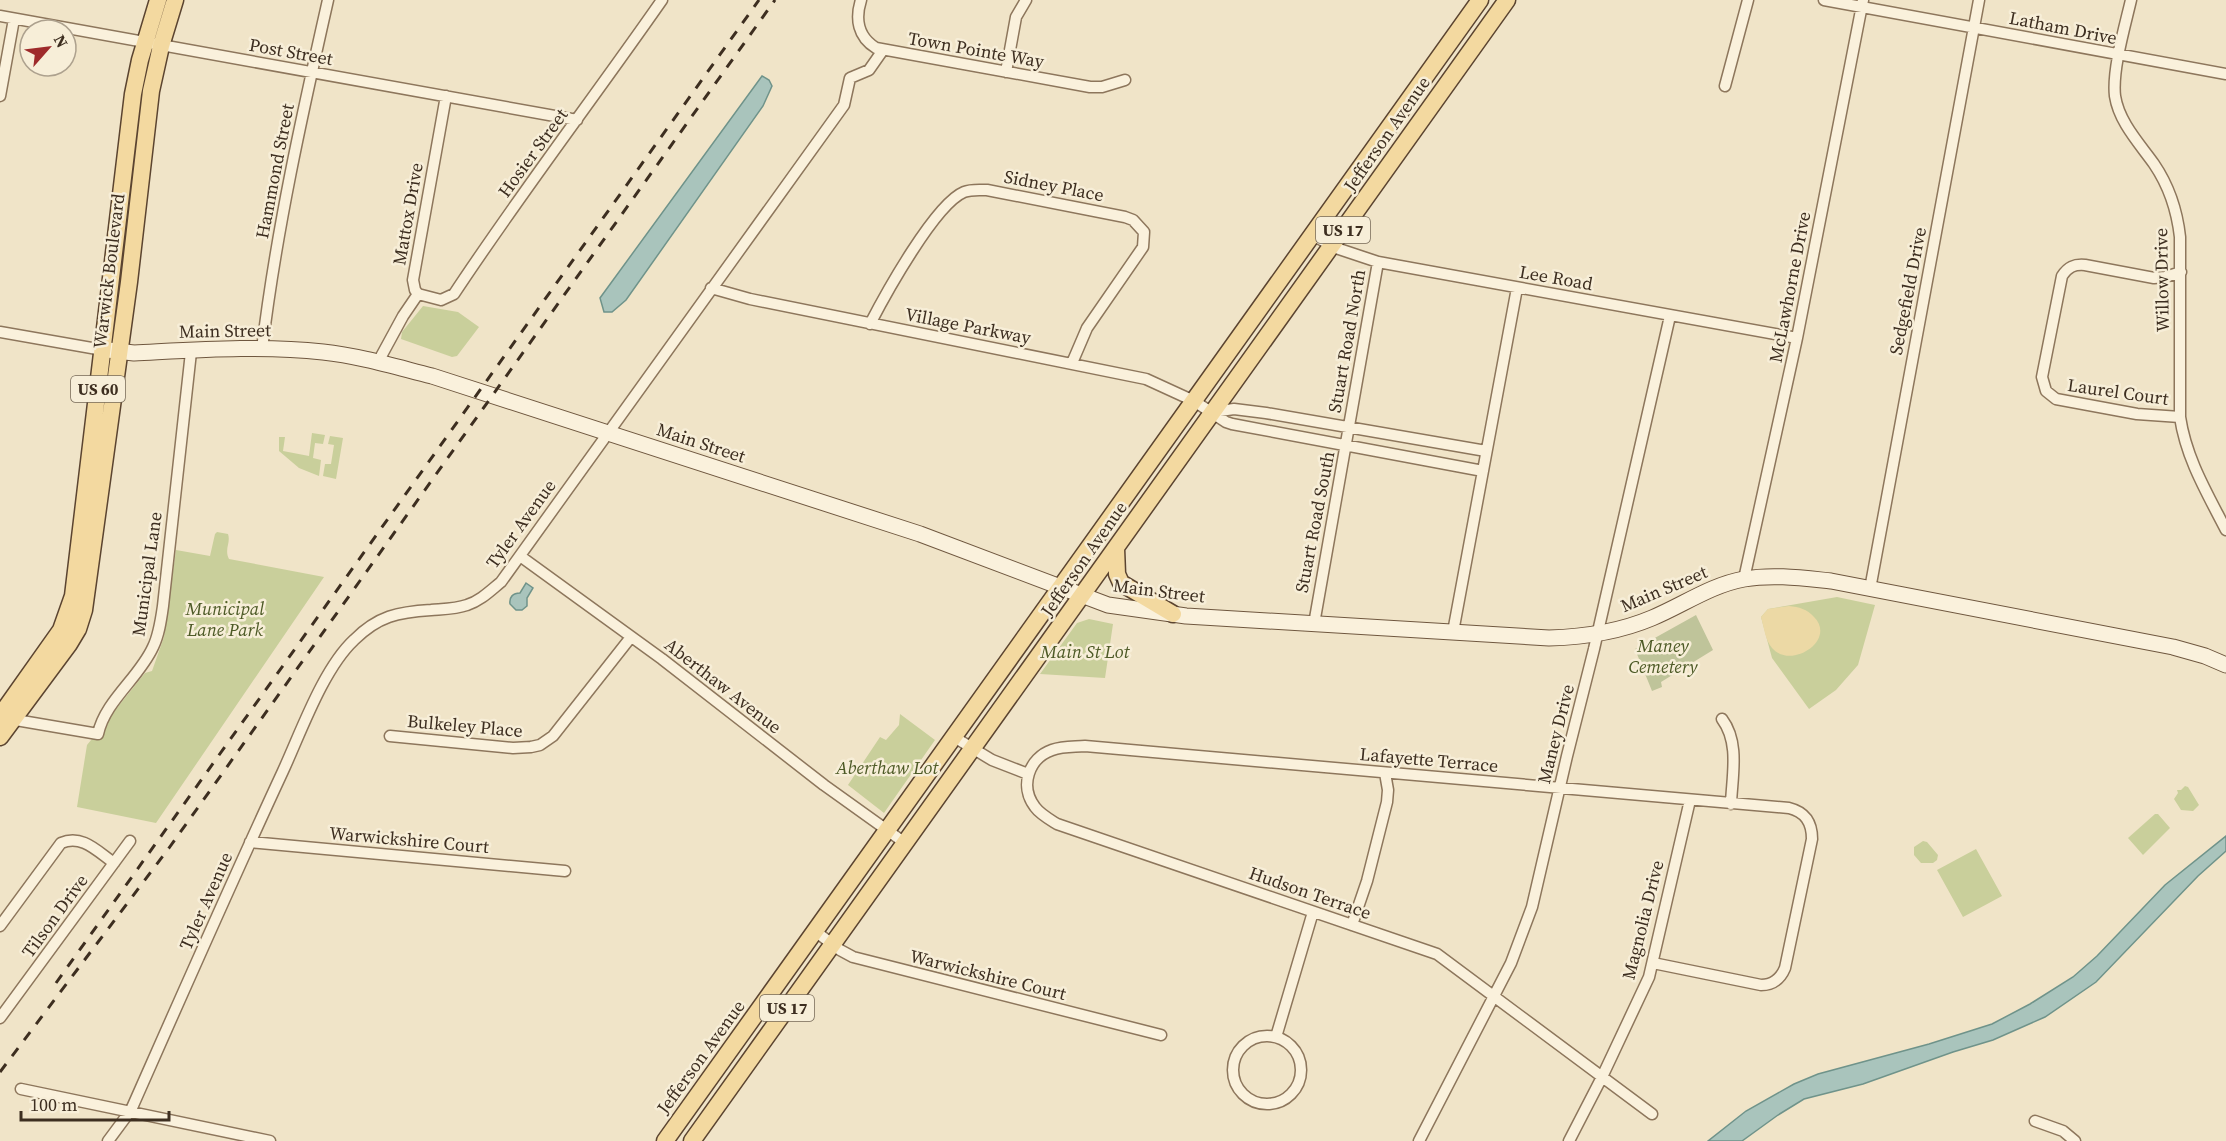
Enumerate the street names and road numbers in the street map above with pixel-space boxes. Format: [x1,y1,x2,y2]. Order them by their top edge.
street label: Latham Drive [2007,5,2119,50]
street label: Town Pointe Way [906,25,1047,74]
street label: Post Street [247,32,335,71]
street label: Jefferson Avenue [1337,71,1436,197]
street label: Hammond Street [249,101,300,241]
street label: Hosier Street [492,103,573,202]
street label: Mattox Drive [386,161,429,267]
street label: Sidney Place [1002,164,1106,207]
street label: Warwick Boulevard [87,192,130,350]
street label: McLawhorne Drive [1763,209,1816,365]
road number: US 17 [1316,217,1370,243]
street label: Sedgefield Drive [1883,225,1932,357]
street label: Willow Drive [2148,228,2175,332]
street label: Lee Road [1517,259,1595,296]
street label: Stuart Road North [1322,267,1371,414]
street label: Village Parkway [903,301,1034,350]
street label: Main Street [179,317,271,344]
street label: Laurel Court [2066,372,2170,411]
road number: US 60 [71,376,125,402]
street label: Main Street [654,416,749,469]
street label: Stuart Road South [1289,449,1341,595]
street label: Tyler Avenue [480,474,561,573]
street label: Jefferson Avenue [1034,496,1133,622]
street label: Municipal Lane [125,510,168,638]
street label: Main Street [1617,559,1711,618]
street label: Main Street [1112,572,1206,609]
street label: Aberthaw Avenue [660,632,787,739]
street label: Maney Drive [1531,682,1580,786]
street label: Bulkeley Place [406,708,524,743]
street label: Lafayette Terrace [1359,741,1499,778]
street label: Warwickshire Court [328,820,490,859]
street label: Tyler Avenue [173,848,238,954]
street label: Magnolia Drive [1616,858,1669,982]
street label: Hudson Terrace [1246,860,1375,925]
street label: Tilson Drive [16,869,93,963]
street label: Warwickshire Court [907,943,1069,1006]
street label: Jefferson Avenue [650,995,751,1120]
road number: US 17 [760,995,814,1021]

